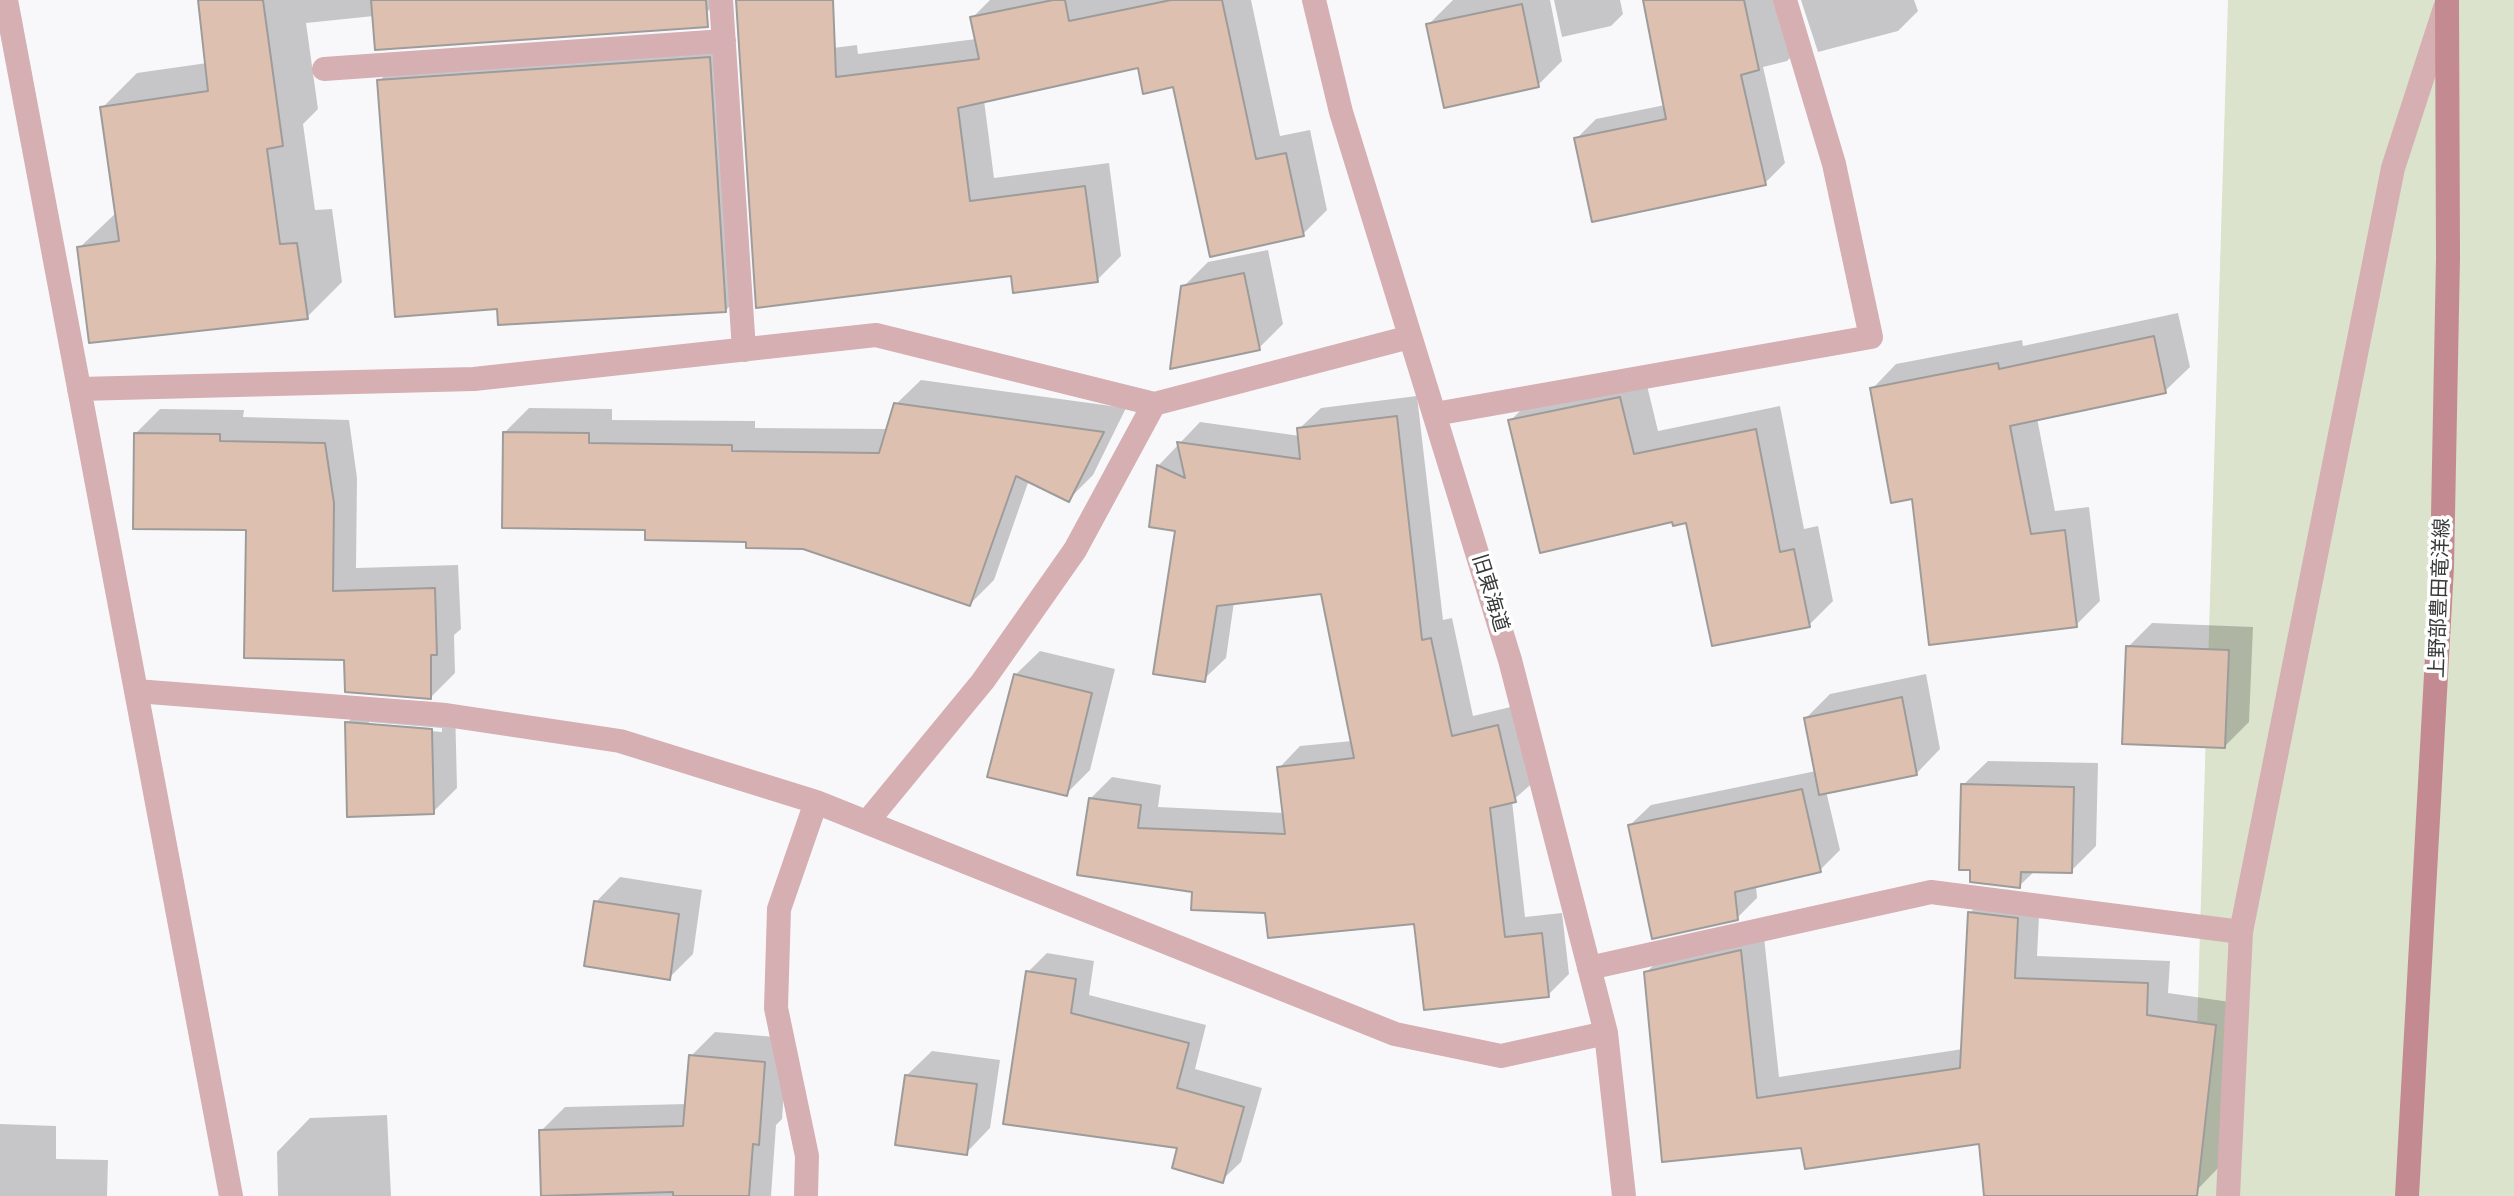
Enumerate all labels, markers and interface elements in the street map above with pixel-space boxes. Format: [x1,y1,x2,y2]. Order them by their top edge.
street label: 上野部豊田竜洋線 [2425,518,2455,678]
street label: 旧東海道 [1467,551,1513,635]

